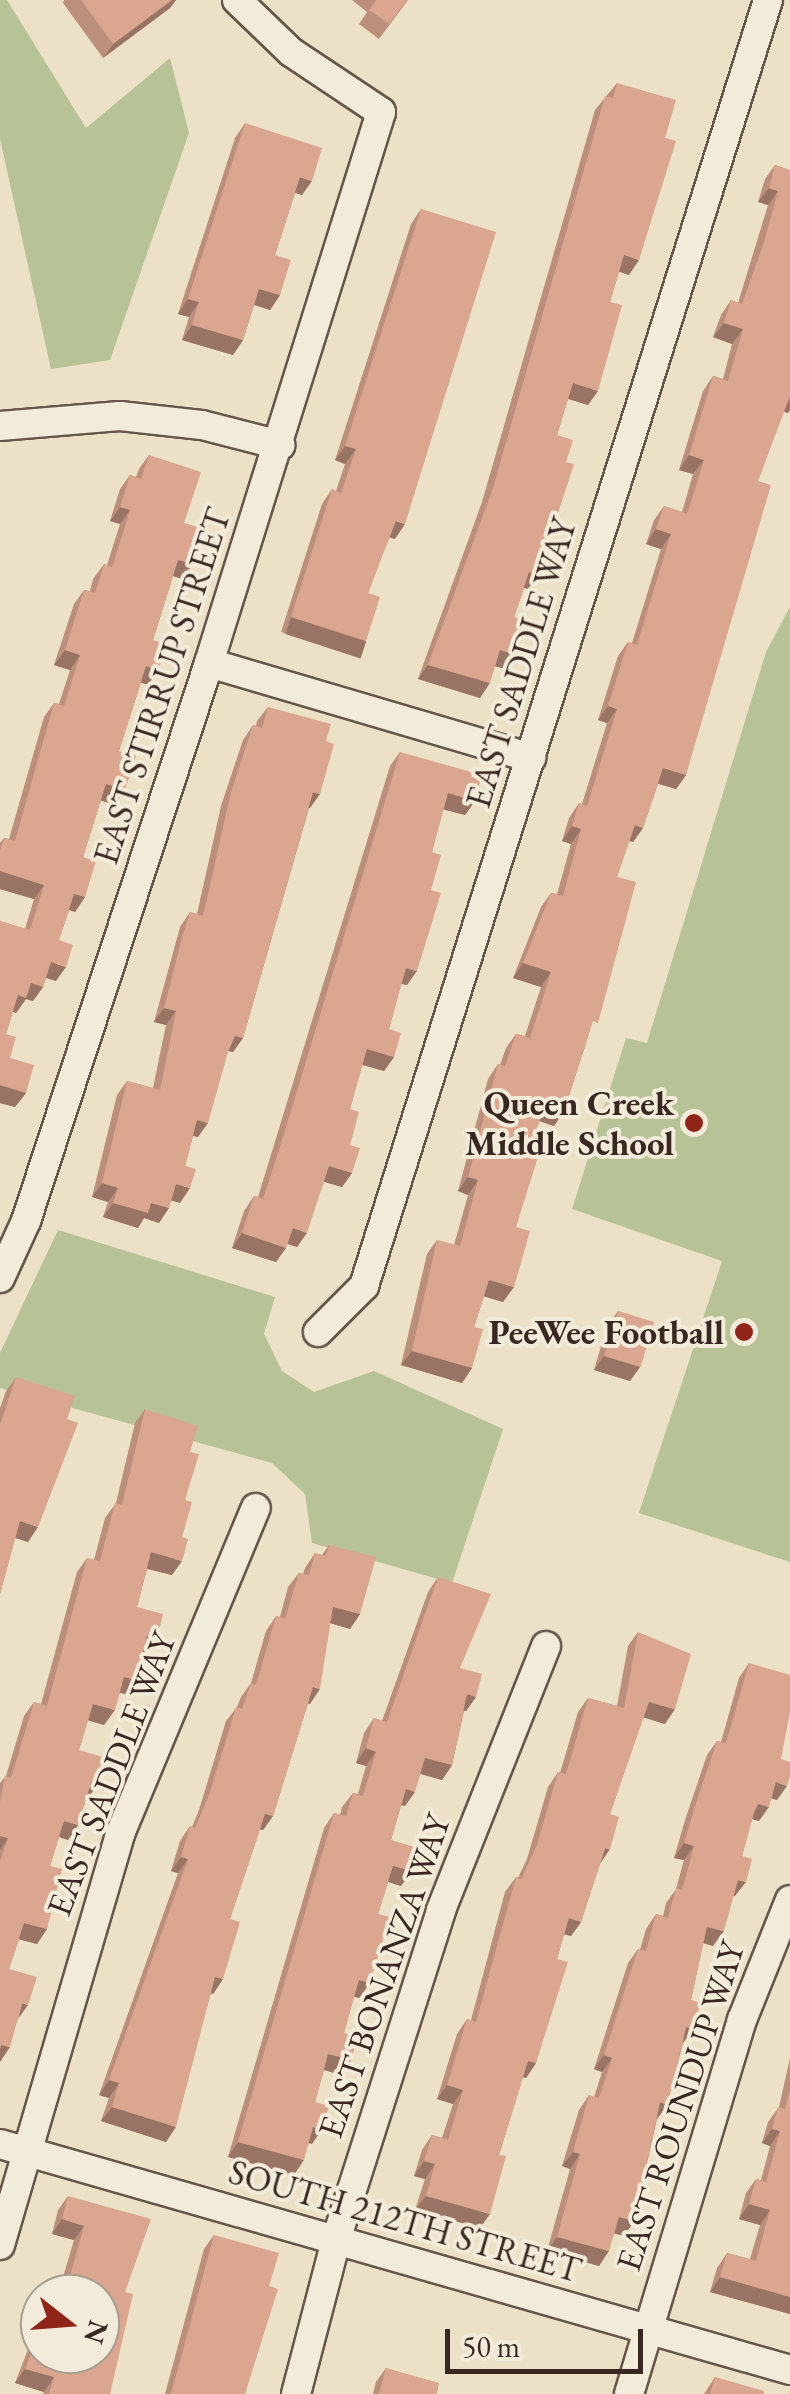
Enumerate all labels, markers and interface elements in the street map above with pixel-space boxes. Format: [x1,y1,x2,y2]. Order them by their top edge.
street label: EAST STIRRUP STREET [85,503,239,869]
street label: EAST SADDLE WAY [457,513,585,813]
place label: Queen Creek Middle School [465,1082,674,1164]
marker: Queen Creek Middle School [683,1112,705,1134]
place label: PeeWee Football [489,1311,724,1353]
marker: PeeWee Football [733,1321,755,1343]
street label: EAST SADDLE WAY [38,1626,184,1922]
street label: EAST BONANZA WAY [309,1809,459,2143]
street label: EAST ROUNDUP WAY [607,1936,753,2276]
street label: SOUTH 212TH STREET [224,2151,586,2291]
north arrow [20,2274,120,2374]
scale bar [450,2309,648,2371]
text: N [76,2316,117,2348]
text: 50 m [462,2327,520,2366]

